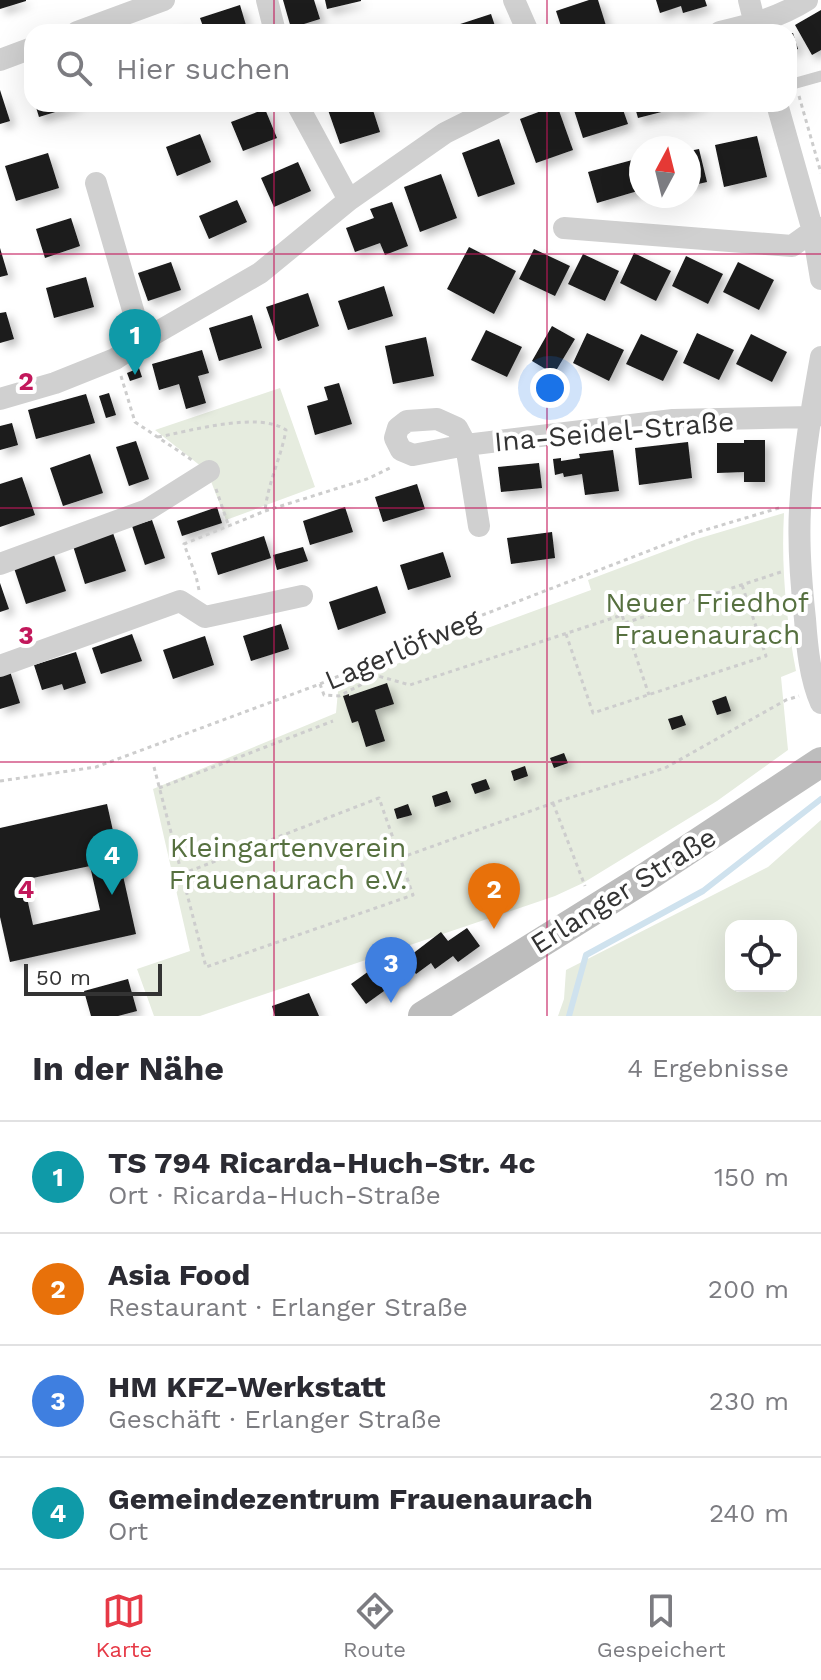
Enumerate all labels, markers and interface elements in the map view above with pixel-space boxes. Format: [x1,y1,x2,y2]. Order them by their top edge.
search box [24,24,797,112]
icon: search [52,46,96,90]
text: Hier suchen [116,51,291,86]
north arrow [629,136,701,208]
pin: 1 [109,309,161,375]
text: 2 [18,366,34,396]
your location [530,368,570,408]
street label: Ina-Seidel-Straße [493,405,735,458]
park label: Neuer Friedhof Frauenaurach [605,586,809,651]
street label: Lagerlöfweg [320,602,485,697]
text: 3 [18,620,34,650]
street label: Erlanger Straße [524,820,722,961]
pin: 4 [86,829,138,895]
park label: Kleingartenverein Frauenaurach e.V. [169,831,407,896]
pin: 2 [468,863,520,929]
text: 4 [18,874,35,904]
map controls [725,920,797,992]
button: locate [725,920,797,992]
pin: 3 [365,937,417,1003]
scale bar [24,960,162,996]
text: 50 m [36,965,91,990]
text: In der Nähe [32,1048,224,1088]
text: 4 Ergebnisse [627,1053,789,1083]
text: TS 794 Ricarda-Huch-Str. 4c [108,1145,535,1180]
text: 1 [52,1162,64,1192]
text: 150 m [714,1162,789,1192]
text: Ort · Ricarda-Huch-Straße [108,1180,441,1210]
text: Asia Food [108,1257,250,1292]
text: 2 [50,1274,66,1304]
text: 200 m [708,1274,789,1304]
text: Restaurant · Erlanger Straße [108,1292,468,1322]
text: HM KFZ-Werkstatt [108,1369,386,1404]
text: 3 [50,1386,66,1416]
text: 230 m [709,1386,789,1416]
text: Geschäft · Erlanger Straße [108,1404,441,1434]
text: Gemeindezentrum Frauenaurach [108,1481,593,1516]
text: 4 [50,1498,66,1528]
text: 240 m [709,1498,789,1528]
text: Ort [108,1516,148,1546]
tab: Karte [95,1589,152,1662]
tab: Route [343,1589,406,1662]
tab: Gespeichert [597,1589,726,1662]

